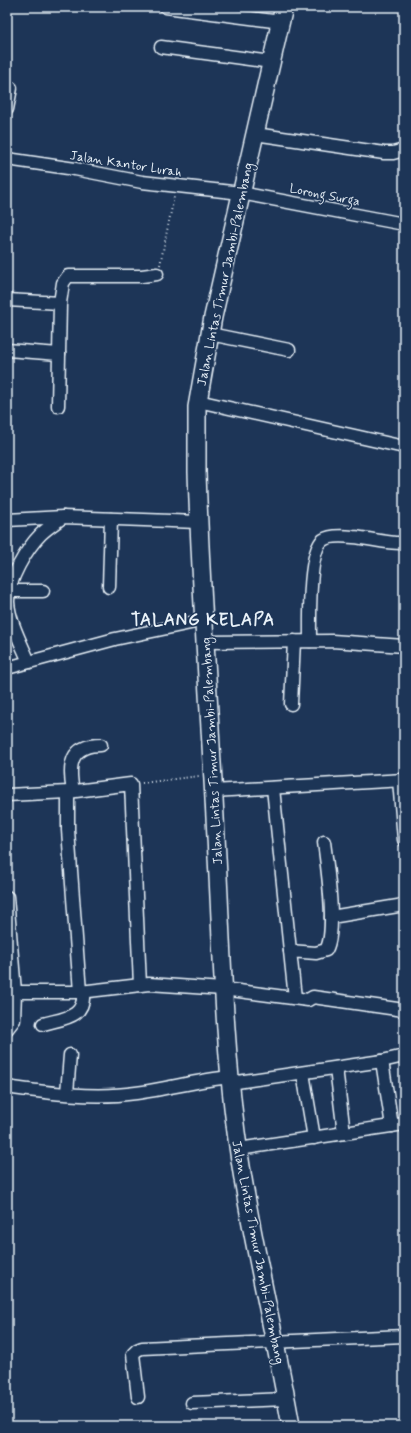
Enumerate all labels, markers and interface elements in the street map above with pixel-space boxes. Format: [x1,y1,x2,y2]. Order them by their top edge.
street label: Jalan Kantor Lurah [68,147,183,182]
street label: Jalan Lintas Timur Jambi-Palembang [193,161,258,388]
street label: Lorong Surga [288,180,361,213]
district label: TALANG KELAPA [131,609,275,631]
street label: Jalan Lintas Timur Jambi-Palembang [198,636,228,865]
street label: Jalan Lintas Timur Jambi-Palembang [226,1139,288,1366]

